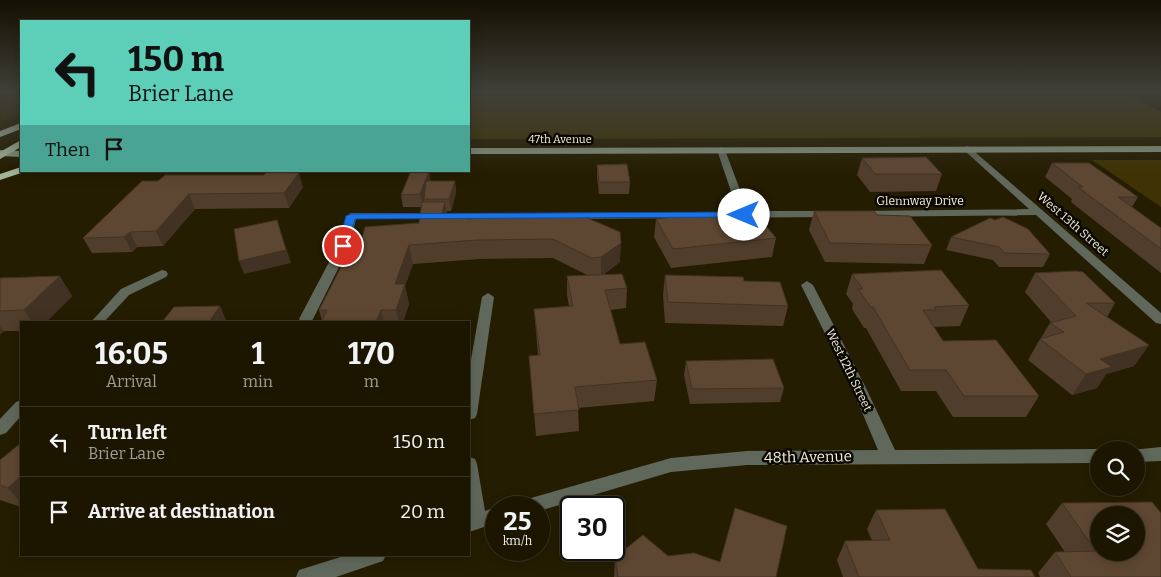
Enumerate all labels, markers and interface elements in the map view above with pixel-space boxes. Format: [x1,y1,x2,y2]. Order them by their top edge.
text: 150 m [128,38,224,80]
icon: left [45,40,110,105]
text: Brier Lane [128,80,234,107]
street label: 47th Avenue [528,133,592,146]
icon: arrive [100,135,128,163]
text: Then [45,138,90,161]
position arrow [717,188,769,240]
street label: West 13th Street [1034,189,1112,259]
street label: Glennway Drive [876,194,964,208]
pin [322,225,364,267]
icon: arrive [329,232,357,260]
street label: West 12th Street [823,327,875,414]
text: 16:05 [95,336,168,372]
text: 1 [251,336,264,372]
text: 170 [348,336,395,372]
text: Arrival [106,372,157,391]
text: min [243,372,273,391]
text: m [364,372,379,391]
text: Turn left [88,421,167,444]
icon: left [45,428,73,456]
text: 150 m [393,430,445,453]
map controls [1090,441,1145,561]
button: search [1090,441,1145,496]
text: Brier Lane [88,444,165,463]
street label: 48th Avenue [764,447,852,467]
speed limit sign: 30 [560,496,625,561]
icon: arrive [45,498,73,526]
text: Arrive at destination [88,500,275,523]
text: 20 m [401,500,445,523]
button: layers [1090,506,1145,561]
text: 25 [504,507,531,537]
text: km/h [503,534,532,548]

